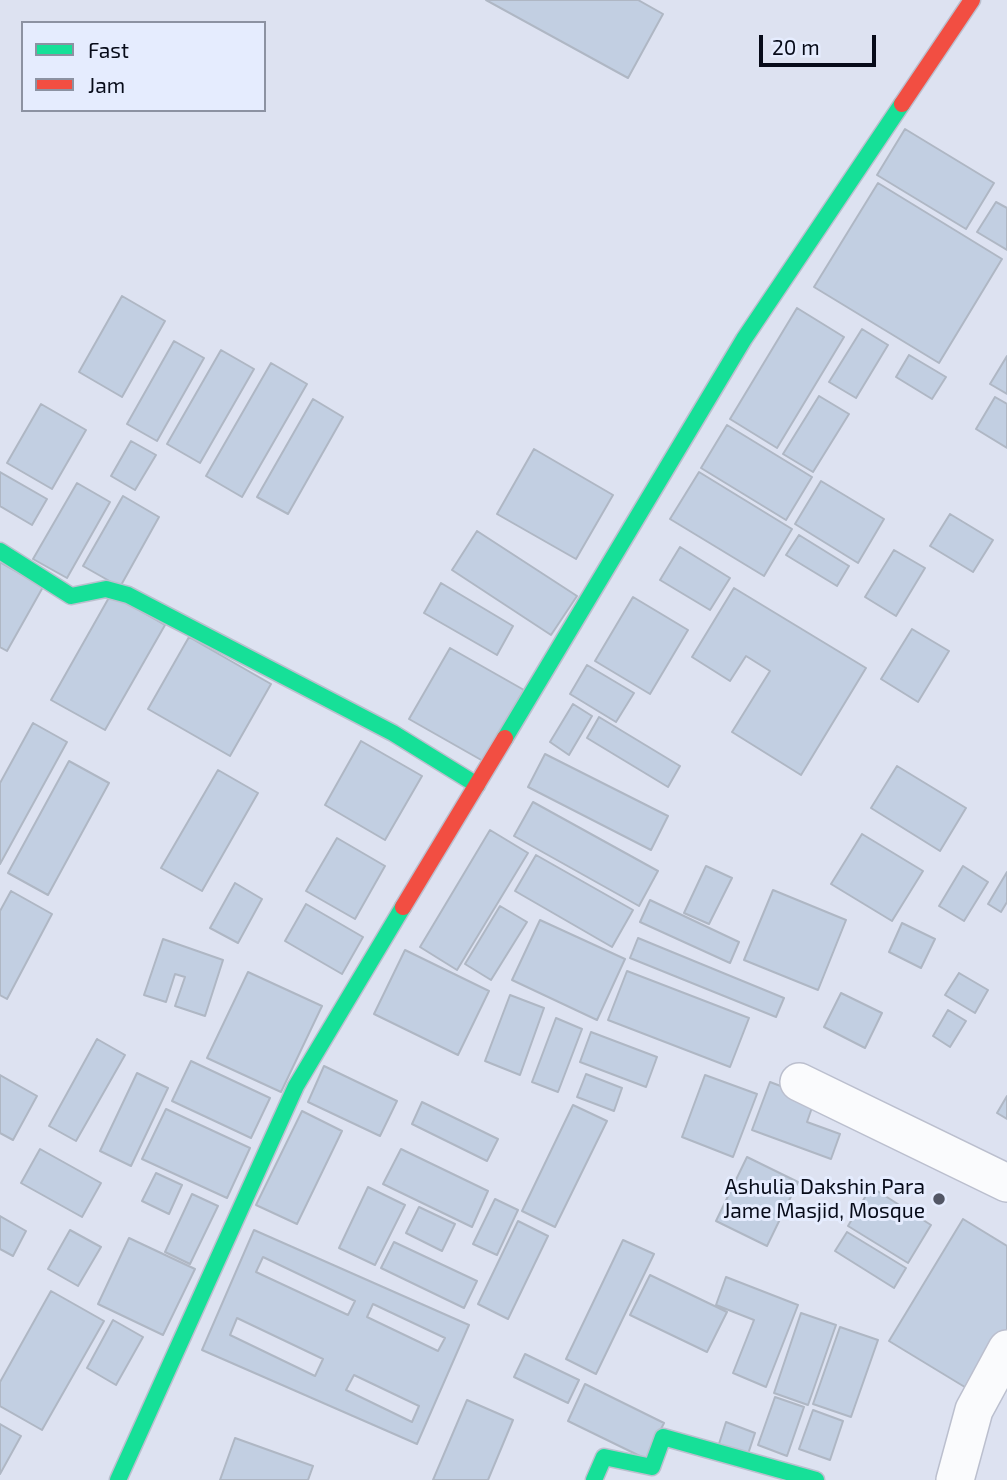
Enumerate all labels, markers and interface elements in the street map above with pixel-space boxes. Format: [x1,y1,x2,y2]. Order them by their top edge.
legend [21,21,266,112]
scale bar [762,21,879,65]
text: 20 m [772,34,820,59]
text: Fast [88,37,129,62]
text: Jam [88,72,125,97]
place label: Ashulia Dakshin Para Jame Masjid, Mosque [723,1174,925,1224]
marker: Ashulia Dakshin Para Jame Masjid, Mosque [931,1191,947,1207]

